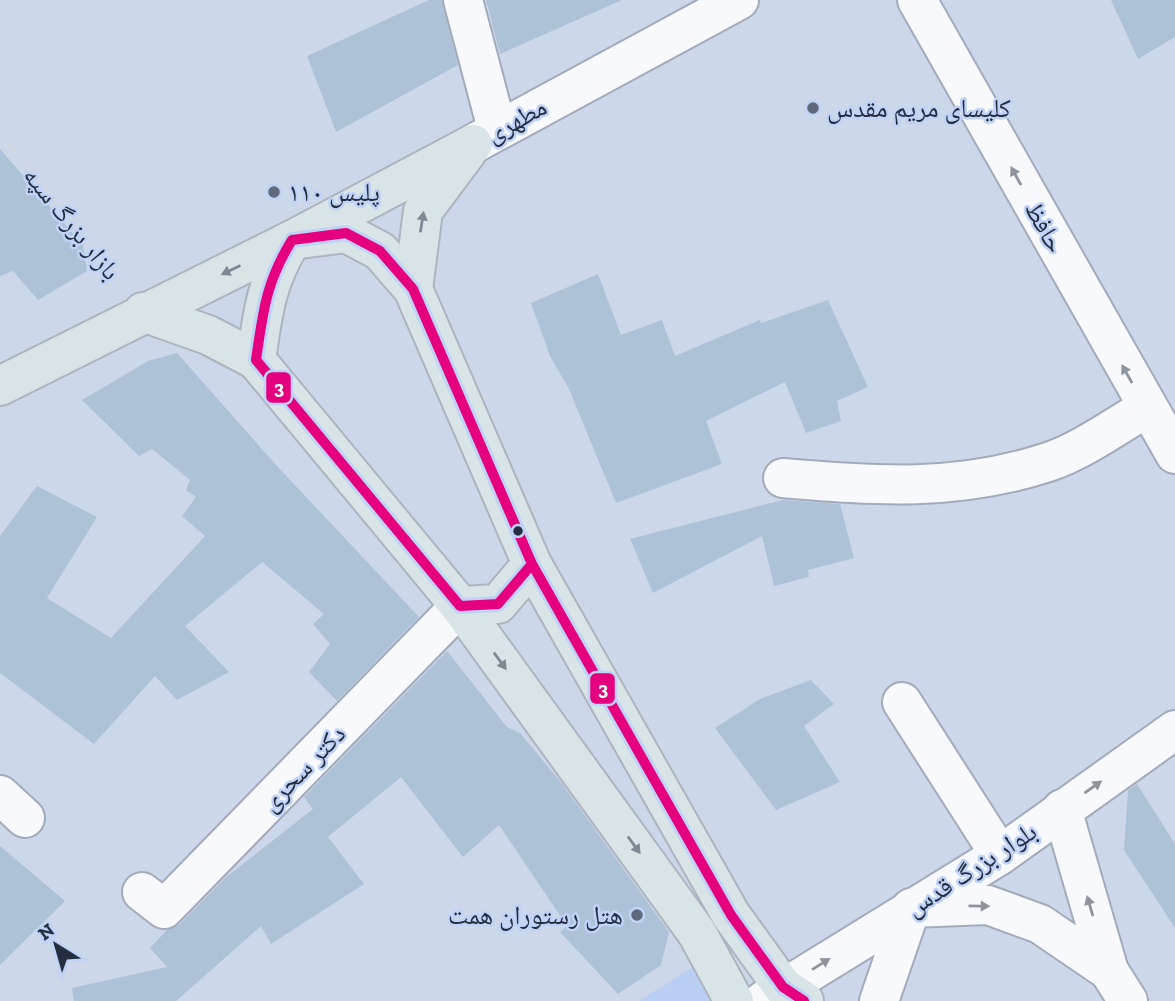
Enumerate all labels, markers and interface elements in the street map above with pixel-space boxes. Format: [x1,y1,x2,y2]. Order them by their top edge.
street label: مطهری [480,90,552,150]
place label: کلیسای مریم مقدس [827,92,1011,125]
marker: کلیسای مریم مقدس [805,100,821,116]
street label: بازار بزرگ سپه [16,160,127,286]
one-way arrow [1010,166,1022,185]
place label: پلیس ۱۱۰ [288,176,380,208]
marker: پلیس ۱۱۰ [266,184,282,200]
street label: حافظ [1018,196,1072,258]
one-way arrow [417,211,428,233]
one-way arrow [221,264,241,275]
one-way arrow [1121,364,1133,384]
line badge: 3 [265,371,292,404]
text: 3 [274,376,284,399]
unlabelled marker [511,524,525,538]
one-way arrow [493,652,507,670]
line badge: 3 [589,672,616,705]
text: 3 [598,677,608,700]
street label: دکتر سحری [254,718,352,818]
one-way arrow [1084,780,1102,794]
street label: بلوار بزرگ قدس [899,815,1043,923]
one-way arrow [627,836,641,855]
one-way arrow [1084,894,1095,916]
place label: هتل رستوران همت [448,899,623,931]
one-way arrow [968,900,990,912]
marker: هتل رستوران همت [629,907,645,923]
north arrow [21,910,91,980]
text: N [33,918,59,945]
one-way arrow [811,957,830,970]

